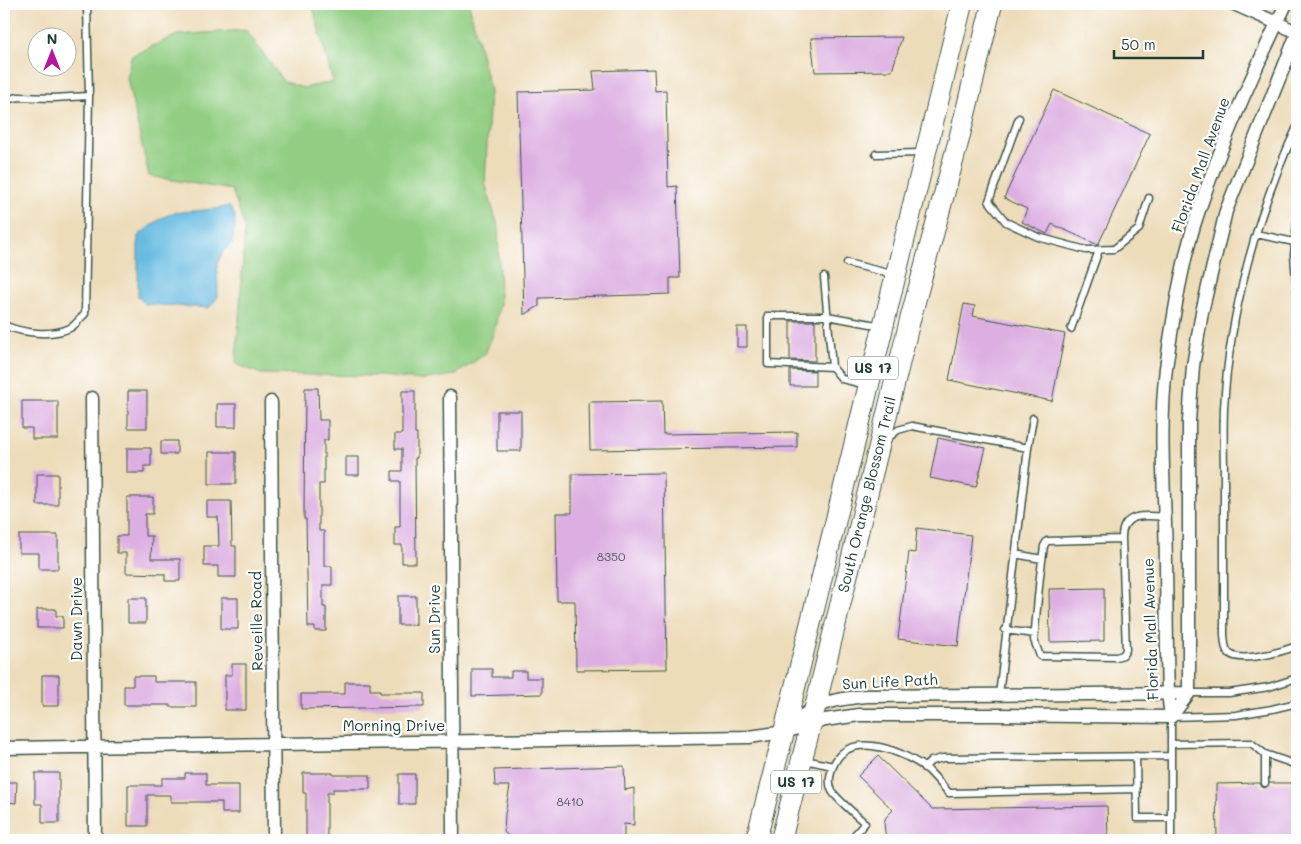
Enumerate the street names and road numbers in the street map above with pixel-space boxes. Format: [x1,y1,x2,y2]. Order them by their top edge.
street label: Florida Mall Avenue [1166,94,1234,235]
road number: US 17 [848,356,898,379]
street label: South Orange Blossom Trail [833,394,900,594]
street label: Florida Mall Avenue [1138,558,1162,701]
street label: Reveille Road [245,571,267,671]
street label: Dawn Drive [66,577,86,661]
street label: Sun Drive [424,584,444,654]
street label: Sun Life Path [842,669,938,693]
street label: Morning Drive [343,715,445,735]
road number: US 17 [771,770,821,794]

